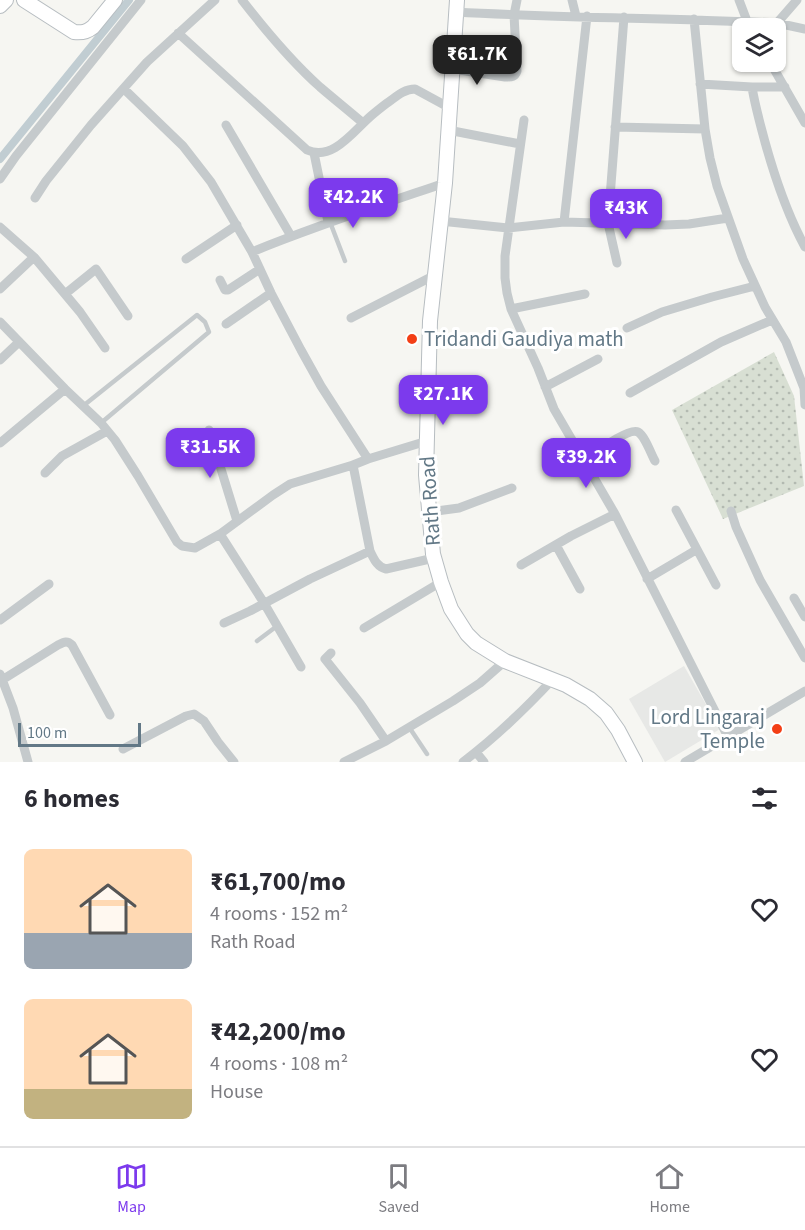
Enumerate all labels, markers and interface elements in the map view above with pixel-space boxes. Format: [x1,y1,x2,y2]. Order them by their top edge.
map controls [732,18,786,72]
button: layers [732,18,786,72]
pin: ₹61.7K [428,35,526,86]
text: ₹61.7K [447,40,507,68]
pin: ₹42.2K [304,178,402,229]
text: ₹42.2K [323,183,383,211]
pin: ₹43K [590,189,662,240]
text: ₹43K [604,194,648,222]
place label: Tridandi Gaudiya math [424,324,624,354]
marker: Tridandi Gaudiya math [405,332,419,346]
pin: ₹27.1K [394,375,492,426]
text: ₹27.1K [413,380,473,408]
pin: ₹31.5K [161,428,259,479]
text: ₹31.5K [180,433,240,461]
pin: ₹39.2K [537,438,635,489]
text: ₹39.2K [556,443,616,471]
street label: Rath Road [412,455,448,547]
place label: Lord Lingaraj Temple [650,702,765,756]
scale bar [18,720,141,748]
text: 100 m [27,722,67,744]
marker: Lord Lingaraj Temple [770,722,784,736]
text: 6 homes [24,780,119,817]
icon: filters [748,782,781,815]
text: ₹61,700/mo [210,863,346,900]
icon: home [72,873,144,945]
icon: heart [748,893,781,926]
text: 4 rooms · 152 m² [210,900,348,928]
text: Rath Road [210,928,296,956]
text: ₹42,200/mo [210,1013,346,1050]
icon: home [72,1023,144,1095]
icon: heart [748,1043,781,1076]
text: 4 rooms · 108 m² [210,1050,348,1078]
text: House [210,1078,263,1106]
tab: Map [115,1160,148,1218]
tab: Saved [378,1160,419,1218]
tab: Home [650,1160,690,1218]

